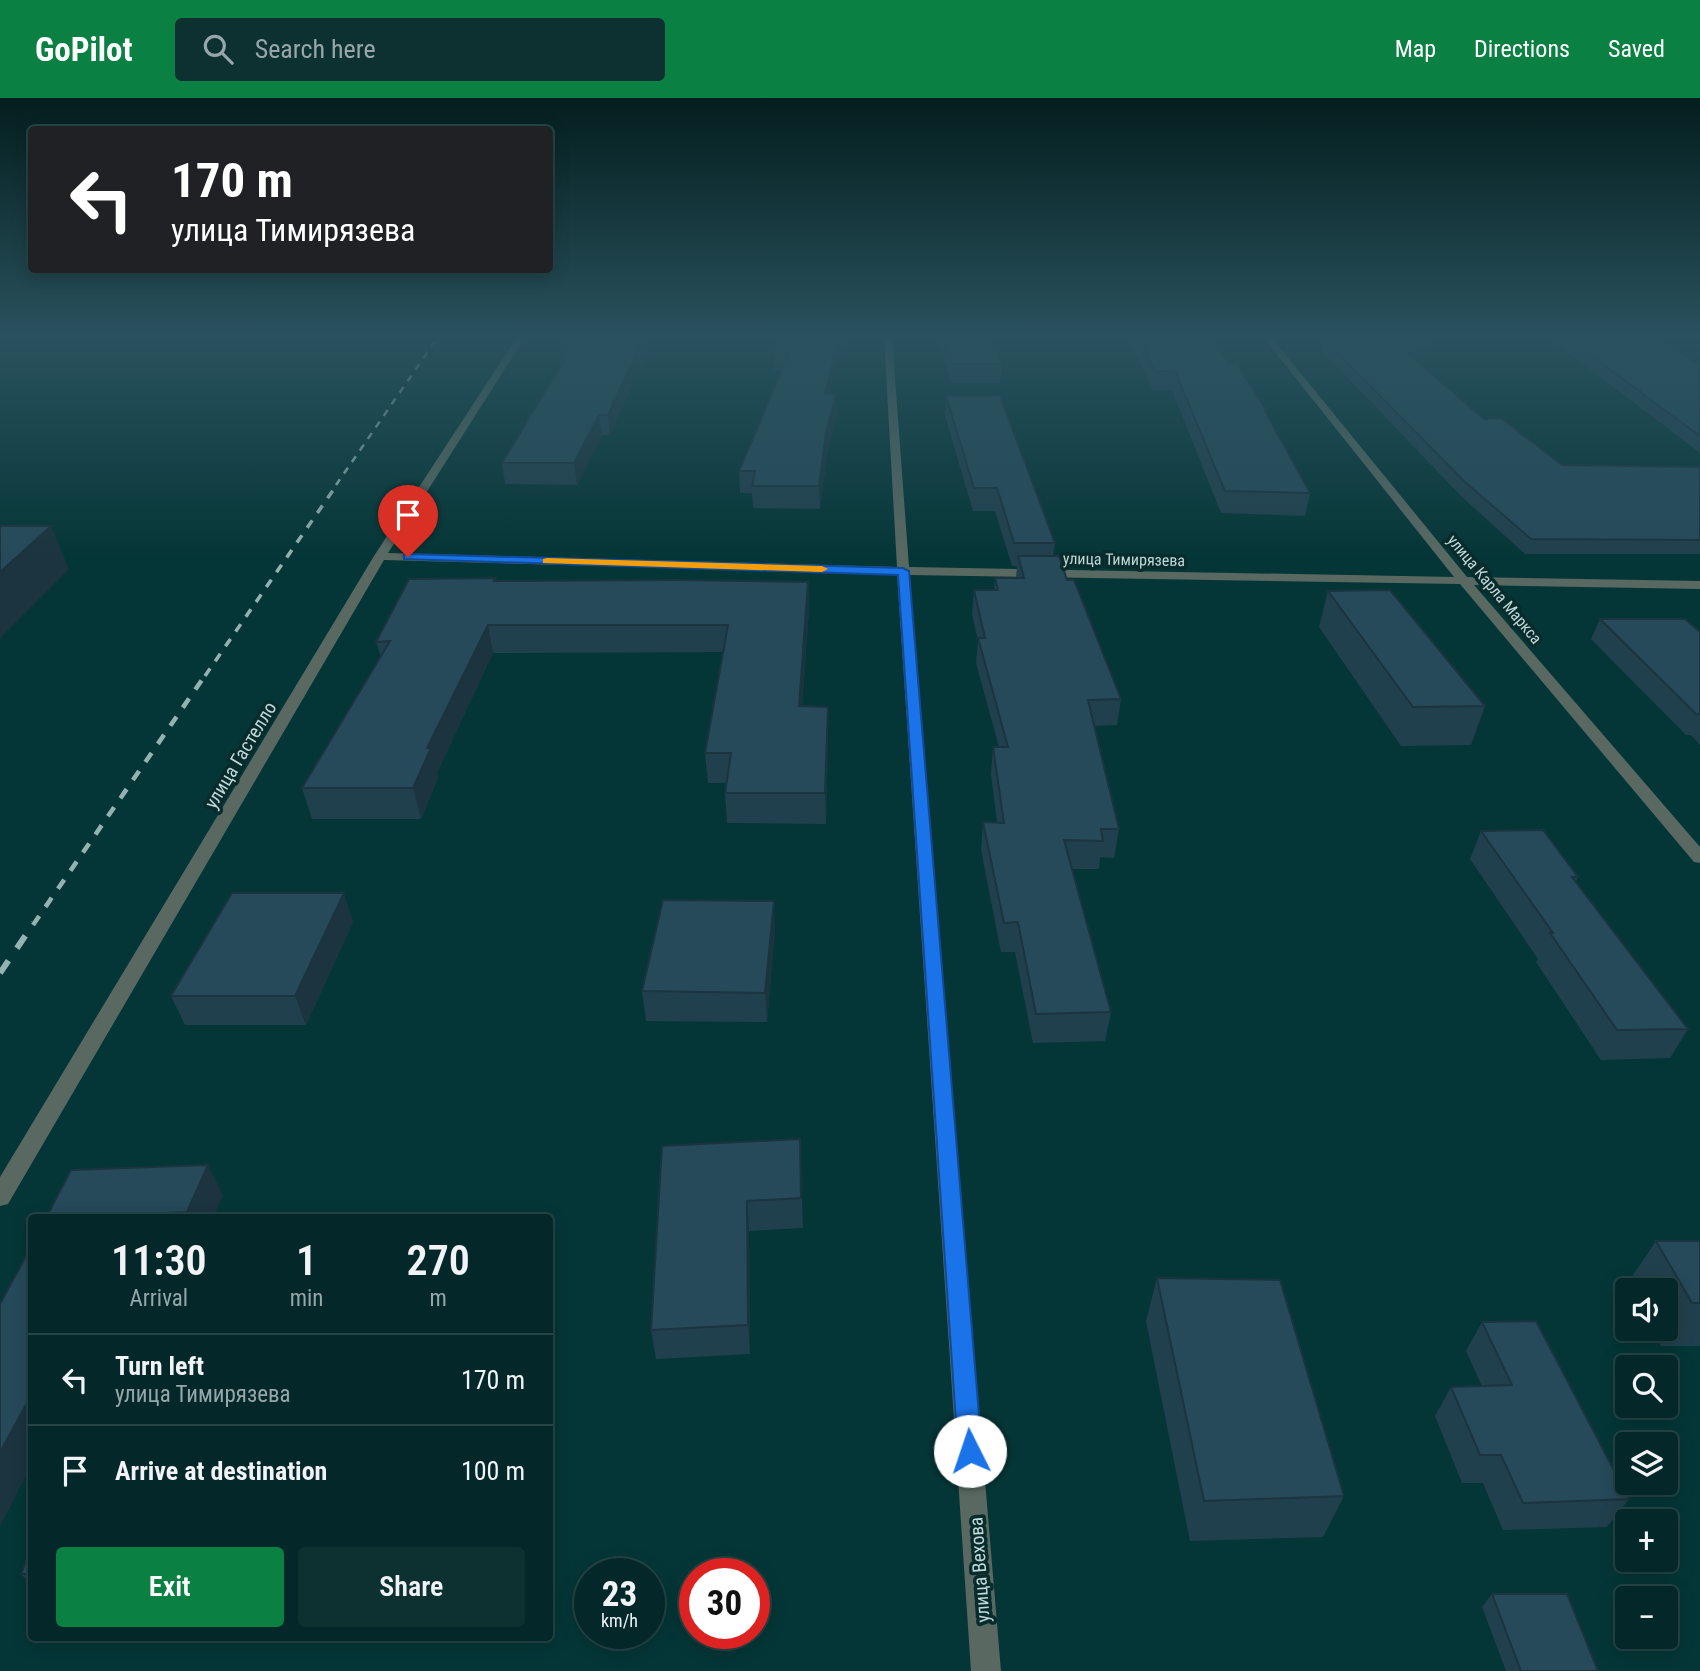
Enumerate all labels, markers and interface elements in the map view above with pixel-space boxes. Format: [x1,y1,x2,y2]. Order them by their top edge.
search box [175,18,665,81]
text: GoPilot [35,30,133,69]
icon: search [199,30,237,68]
text: Search here [255,34,376,64]
text: Map [1395,35,1436,63]
text: Directions [1474,35,1570,63]
text: Saved [1608,35,1665,63]
text: 170 m [171,152,293,209]
icon: left [56,154,147,245]
text: улица Тимирязева [171,211,415,249]
pin [378,485,438,557]
icon: arrive [389,496,427,534]
street label: улица Карла Маркса [1443,531,1546,648]
street label: улица Тимирязева [1063,549,1185,570]
street label: улица Гастелло [199,698,281,813]
text: 11:30 [111,1236,207,1285]
text: 1 [296,1236,317,1285]
text: 270 [407,1236,470,1285]
map controls [1615,1278,1678,1649]
button: sound [1615,1278,1678,1341]
text: Arrival [130,1285,188,1312]
text: min [290,1285,323,1312]
text: m [430,1285,447,1312]
text: Turn left [115,1351,204,1381]
button: search [1615,1355,1678,1418]
icon: left [56,1361,94,1399]
text: 170 m [461,1365,525,1395]
text: улица Тимирязева [115,1381,291,1408]
position arrow [933,1414,1007,1488]
button: layers [1615,1432,1678,1495]
icon: arrive [56,1452,94,1490]
text: Arrive at destination [115,1456,327,1486]
text: 100 m [461,1456,525,1486]
button: + [1615,1509,1678,1572]
street label: улица Вехова [964,1516,995,1624]
button: Exit [56,1547,284,1627]
button: Share [298,1547,525,1627]
speed limit sign: 30 [679,1558,770,1649]
text: 23 [602,1574,637,1615]
button: − [1615,1586,1678,1649]
text: km/h [601,1610,638,1631]

